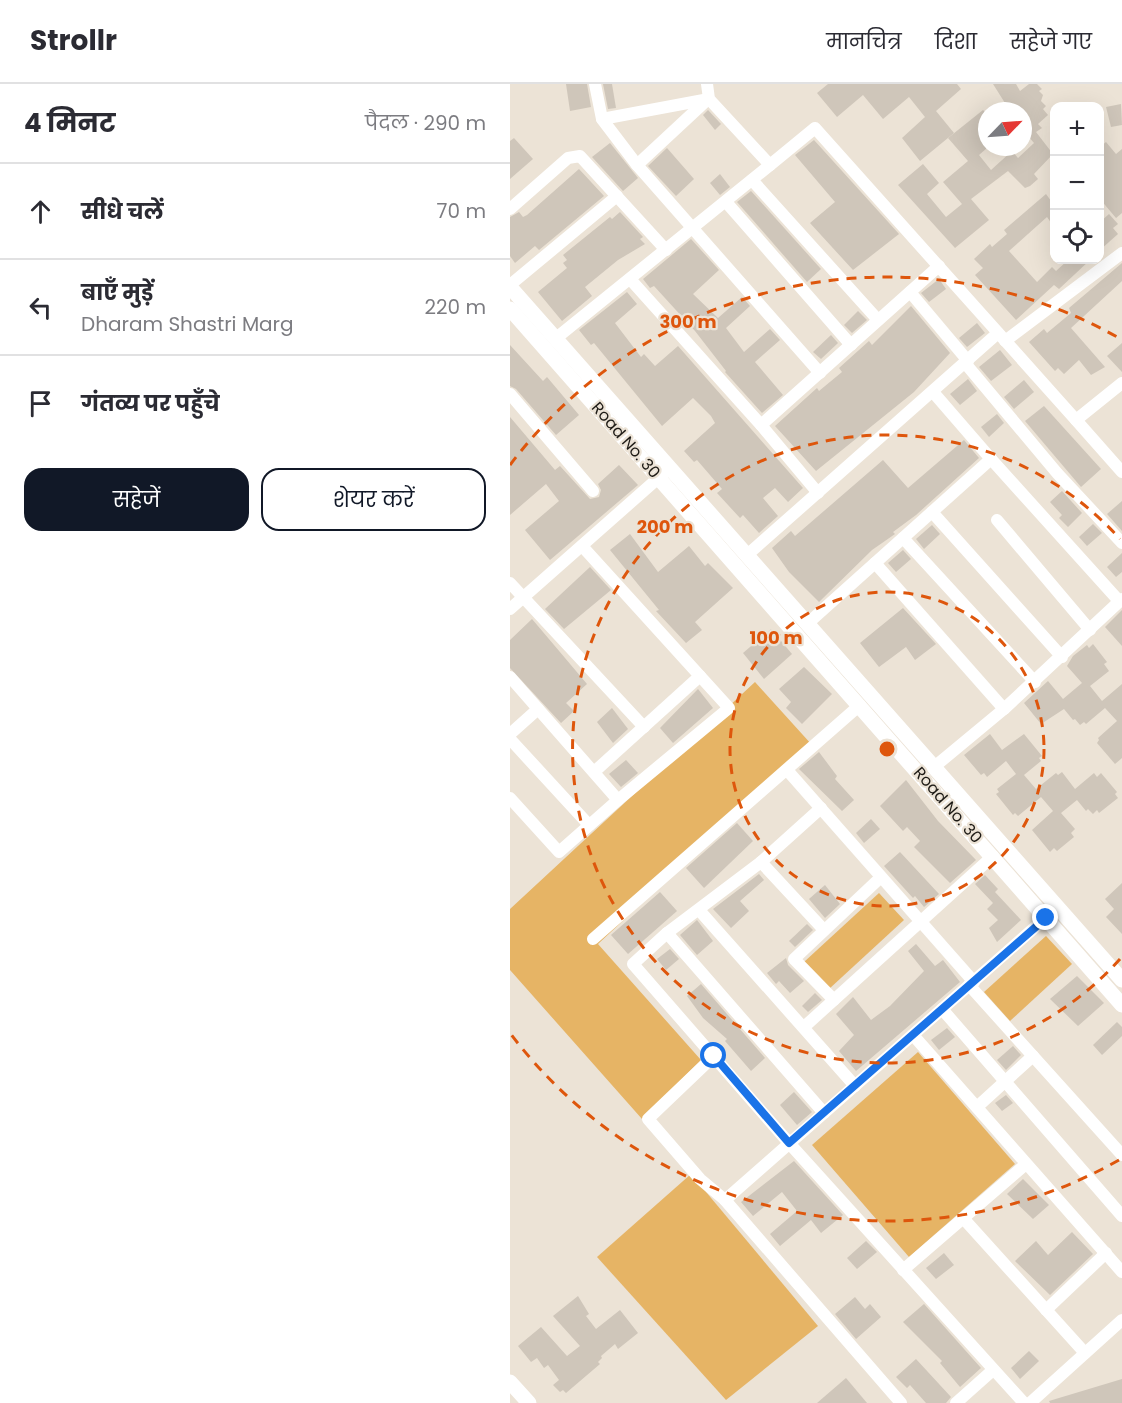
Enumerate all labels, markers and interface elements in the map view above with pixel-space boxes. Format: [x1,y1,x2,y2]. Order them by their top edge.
text: Strollr [30,21,117,60]
text: मानचित्र [826,27,902,56]
text: दिशा [935,27,977,56]
text: सहेजे गए [1010,27,1092,56]
north arrow [978,102,1032,156]
map controls [1050,102,1104,264]
button: + [1050,102,1104,156]
text: 4 मिनट [24,105,116,141]
text: पैदल · 290 m [365,109,486,137]
button: − [1050,156,1104,210]
icon: ahead [24,195,57,228]
text: सीधे चलें [81,196,164,227]
text: 70 m [437,197,486,225]
button: locate [1050,210,1104,264]
text: बाएँ मुड़ें [81,277,153,308]
icon: left [24,291,57,324]
text: 220 m [425,293,486,321]
text: 300 m [659,309,717,334]
text: Dharam Shastri Marg [81,310,294,338]
icon: arrive [24,387,57,420]
text: गंतव्य पर पहुँचे [81,388,220,419]
street label: Road No. 30 [586,397,666,483]
button: सहेजें [24,468,249,531]
button: शेयर करें [261,468,486,531]
text: 200 m [637,514,693,539]
text: 100 m [749,625,803,650]
centre of rings [877,739,897,759]
street label: Road No. 30 [908,762,988,848]
route end [1032,904,1058,930]
route start [700,1042,726,1068]

